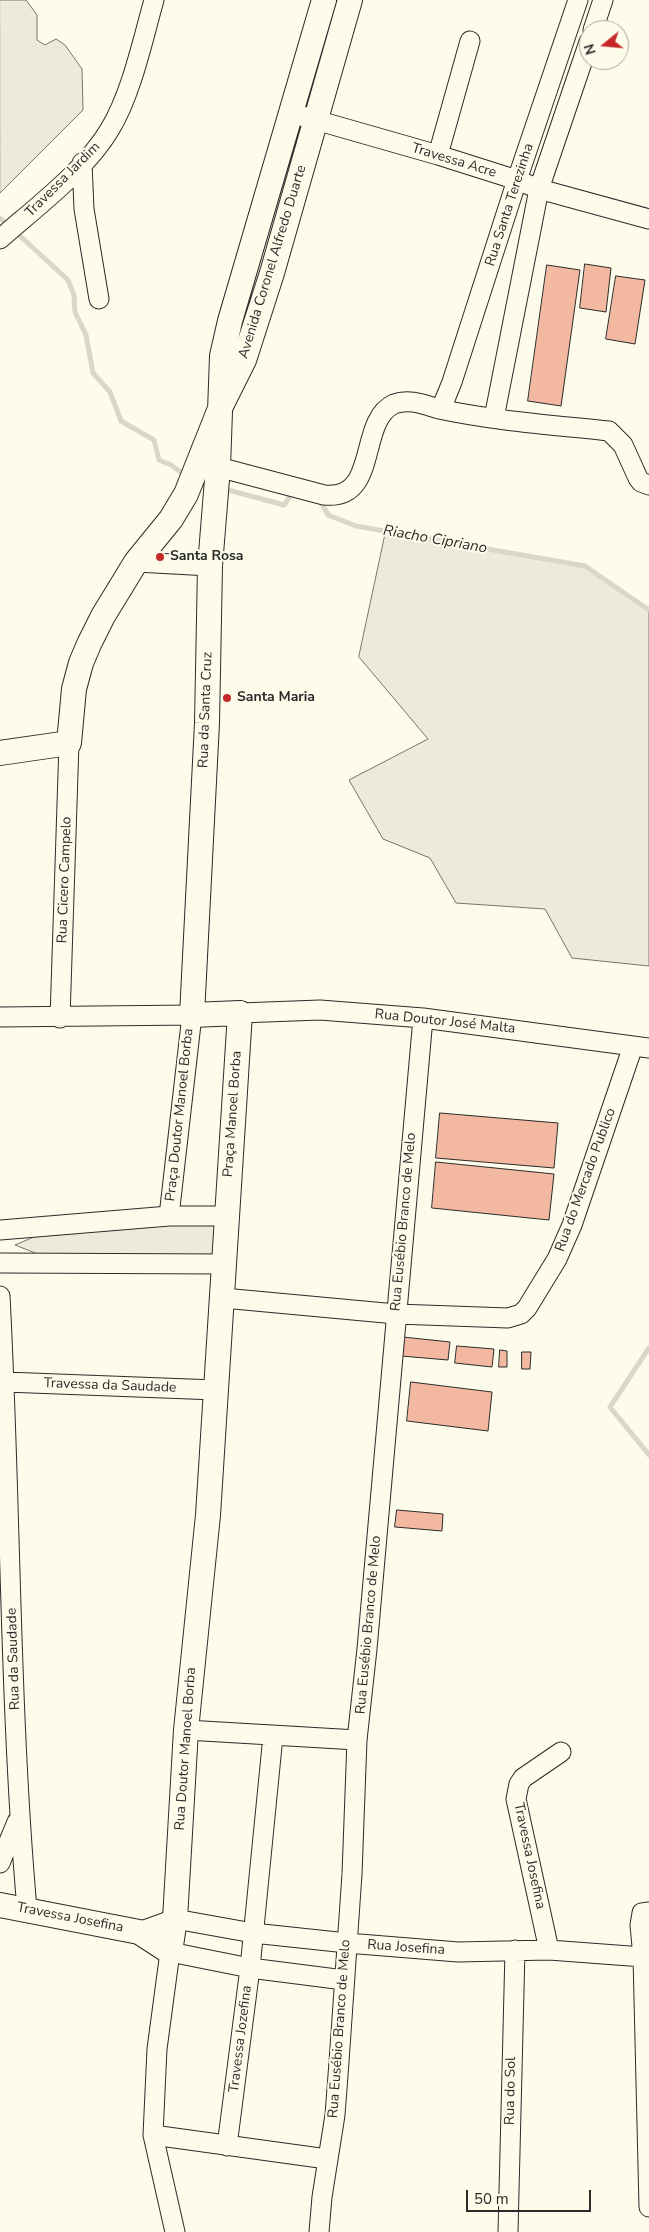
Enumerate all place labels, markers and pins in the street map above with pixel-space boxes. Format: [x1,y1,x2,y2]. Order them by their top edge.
place label: Santa Rosa [170,549,243,565]
marker: Santa Rosa [154,551,166,563]
place label: Santa Maria [237,690,315,706]
marker: Santa Maria [221,692,233,704]

